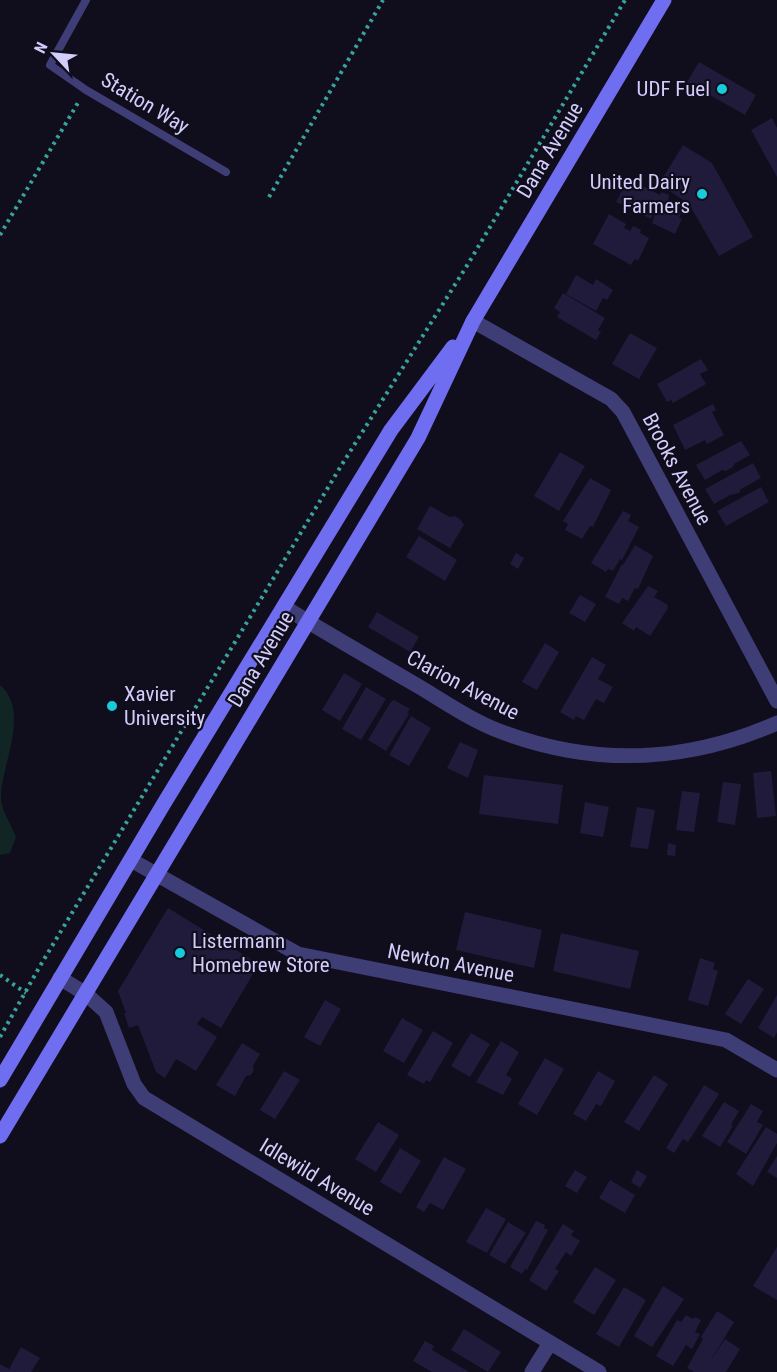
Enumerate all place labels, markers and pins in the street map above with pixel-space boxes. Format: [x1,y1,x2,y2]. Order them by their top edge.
place label: UDF Fuel [637,77,710,101]
marker: UDF Fuel [715,82,729,96]
place label: United Dairy Farmers [590,170,690,218]
marker: United Dairy Farmers [695,187,709,201]
place label: Xavier University [124,682,205,730]
marker: Xavier University [105,699,119,713]
place label: Listermann Homebrew Store [192,929,330,977]
marker: Listermann Homebrew Store [173,946,187,960]

